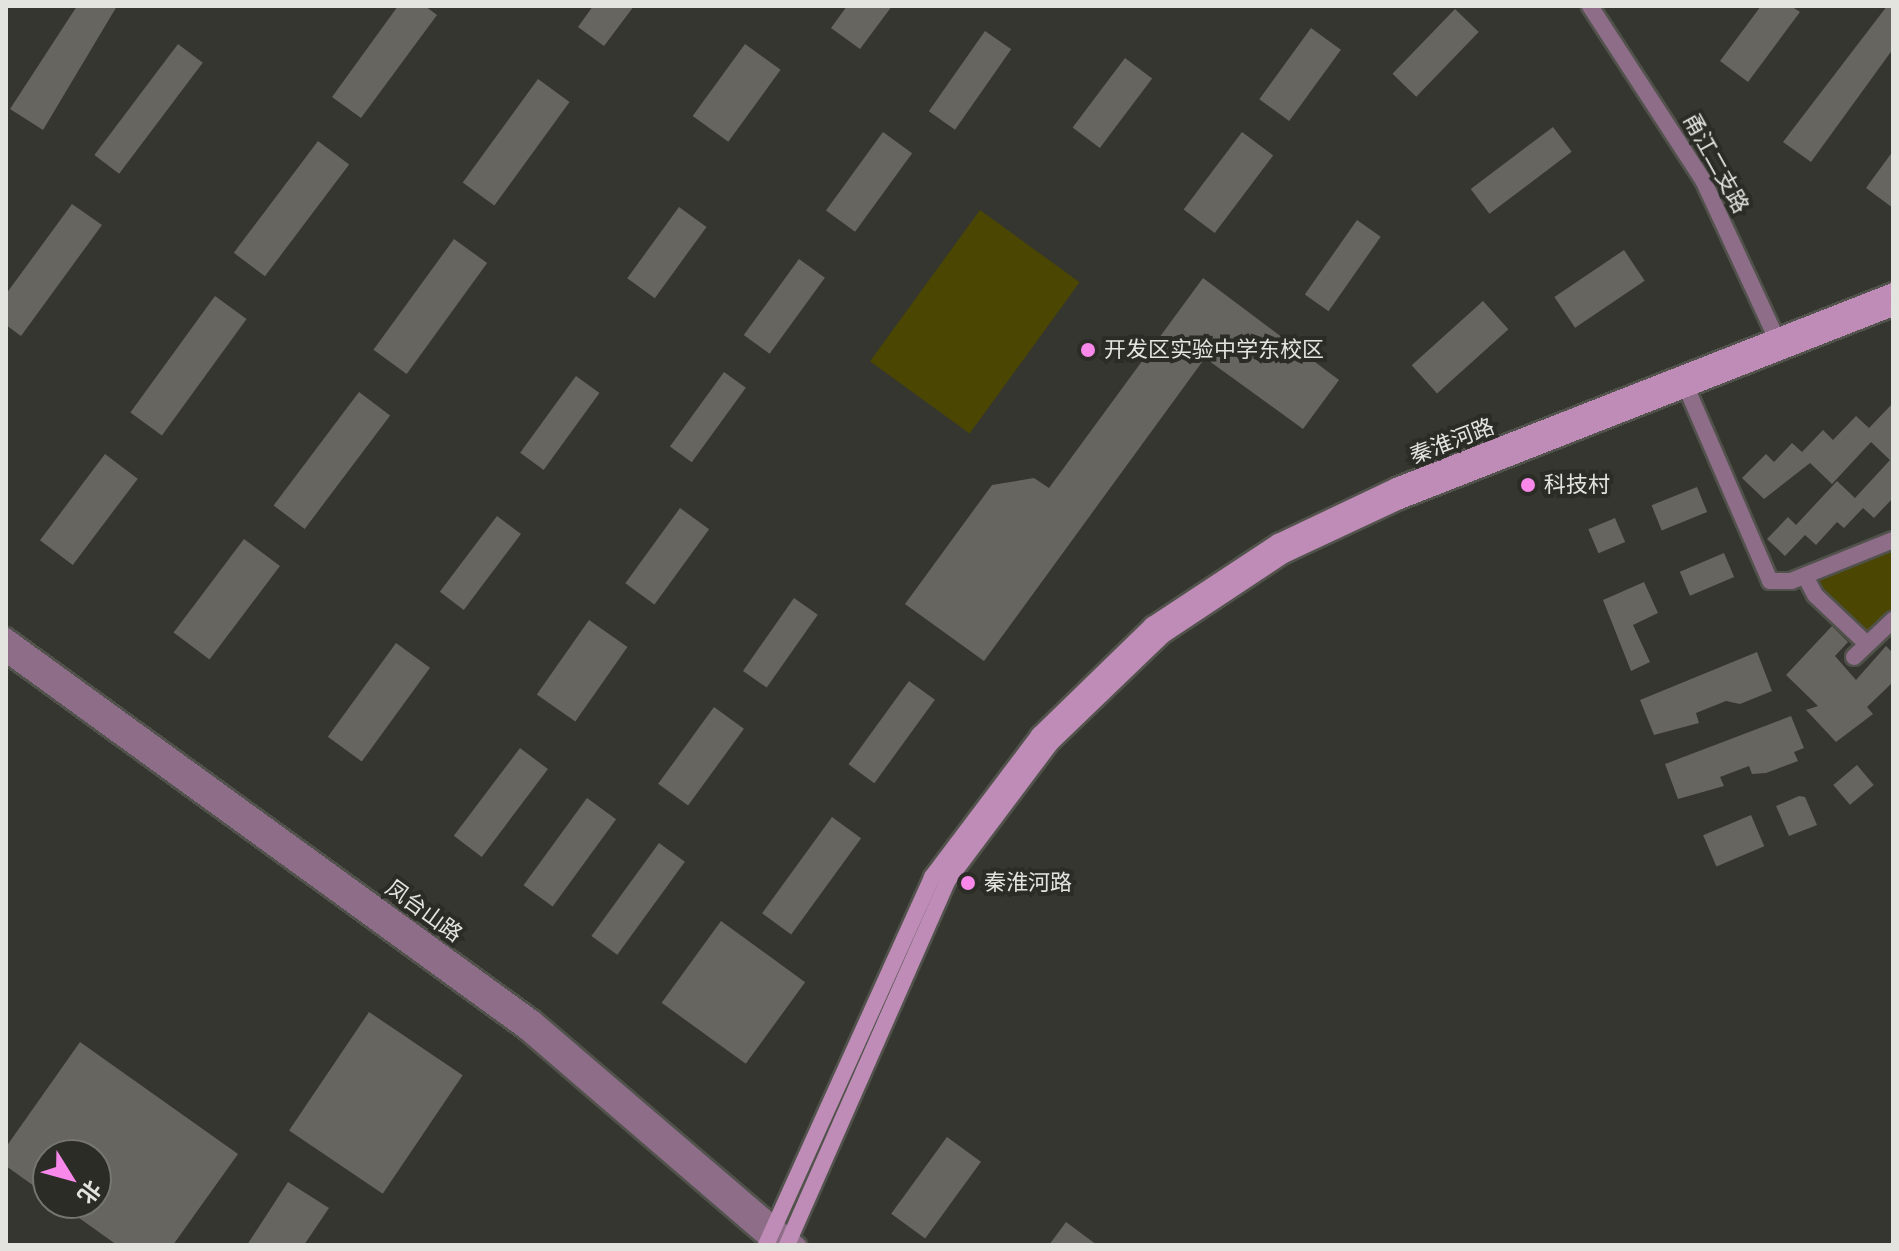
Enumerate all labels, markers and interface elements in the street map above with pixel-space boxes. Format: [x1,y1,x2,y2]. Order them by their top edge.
street label: 甬江二支路 [1678,108,1754,218]
place label: 开发区实验中学东校区 [1104,337,1324,363]
marker: 开发区实验中学东校区 [1079,341,1097,359]
street label: 秦淮河路 [1406,413,1498,469]
place label: 科技村 [1544,472,1610,498]
marker: 科技村 [1519,476,1537,494]
place label: 秦淮河路 [984,870,1072,896]
street label: 凤台山路 [381,874,467,948]
marker: 秦淮河路 [959,874,977,892]
north arrow [32,1139,112,1219]
text: 北 [72,1175,107,1209]

